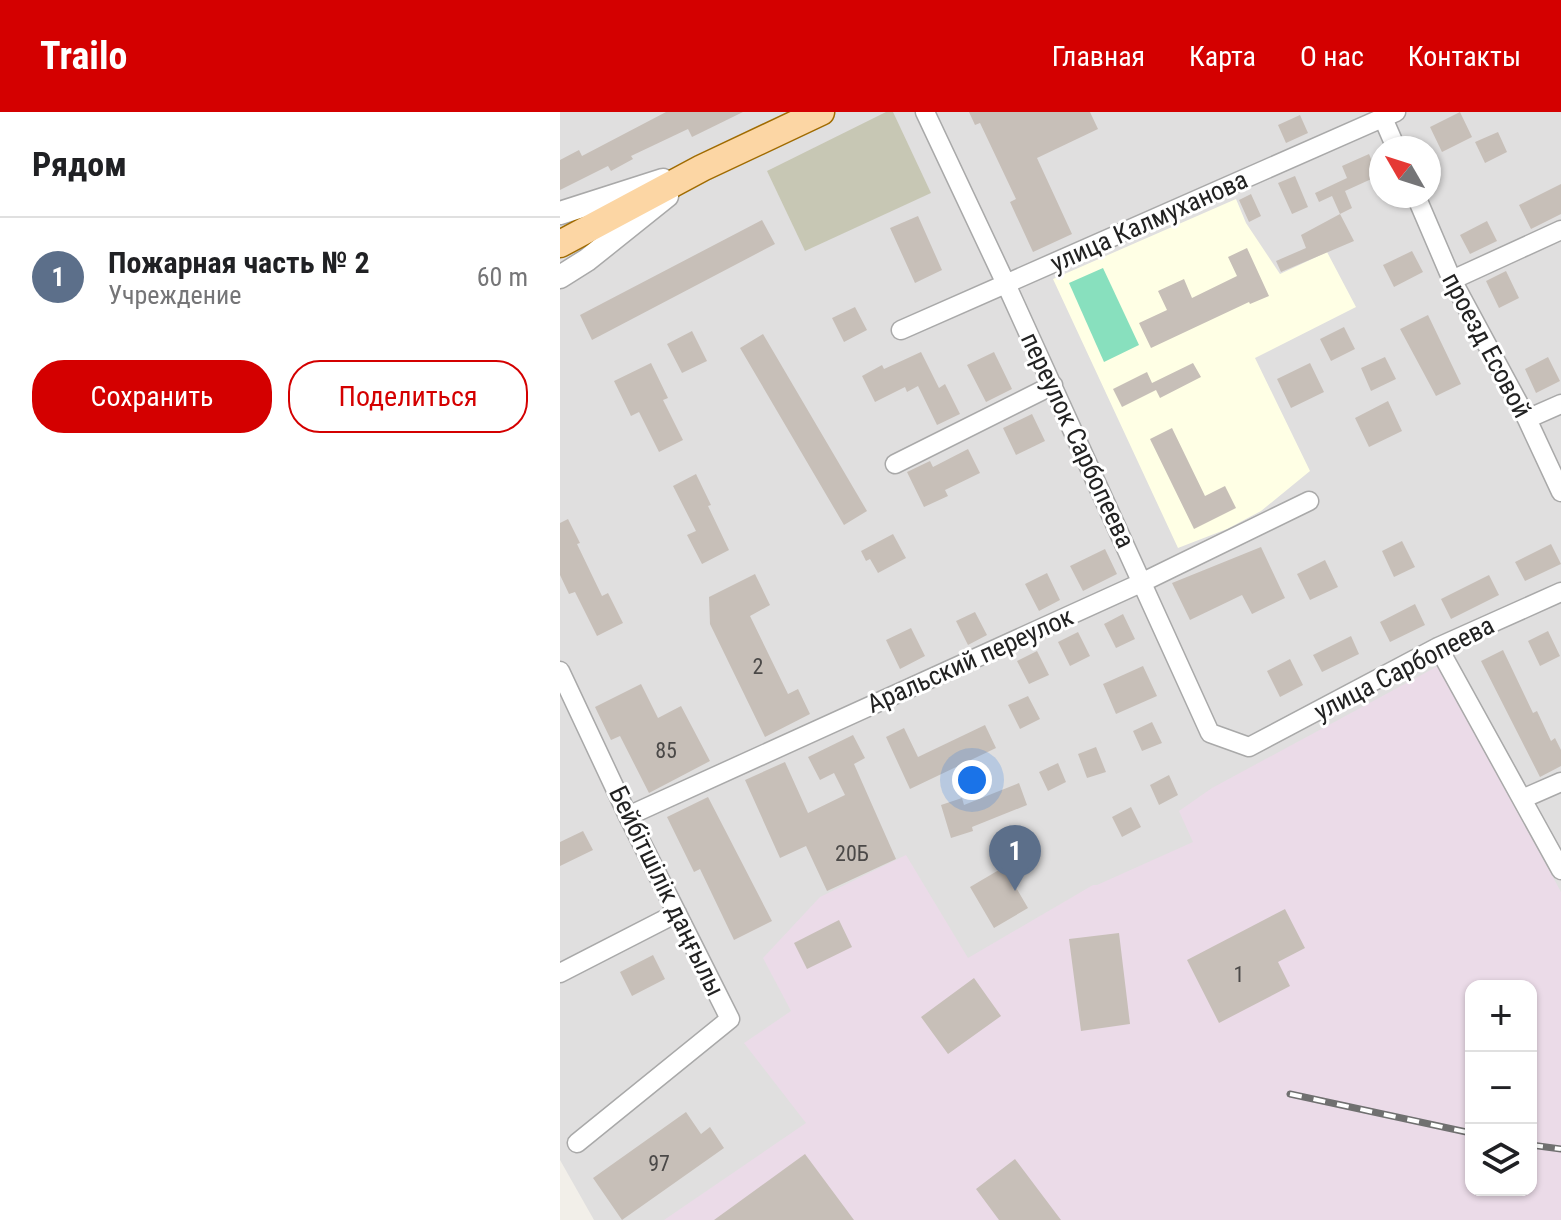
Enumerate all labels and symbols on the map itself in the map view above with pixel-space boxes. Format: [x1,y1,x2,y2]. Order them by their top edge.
north arrow [1369,136,1441,208]
street label: улица Калмуханова [1046,164,1252,278]
street label: проезд Есовой [1436,267,1538,423]
street label: переулок Сарбопеева [1015,328,1141,552]
street label: Аральский переулок [862,601,1078,719]
street label: улица Сарбопеева [1309,610,1499,726]
house number: 2 [753,654,763,679]
house number: 85 [655,738,677,763]
your location [952,760,992,800]
street label: Бейбітшілік даңғылы [603,781,731,1001]
pin: 1 [989,825,1041,891]
house number: 20Б [835,841,869,866]
house number: 1 [1234,962,1244,987]
house number: 97 [648,1151,670,1176]

